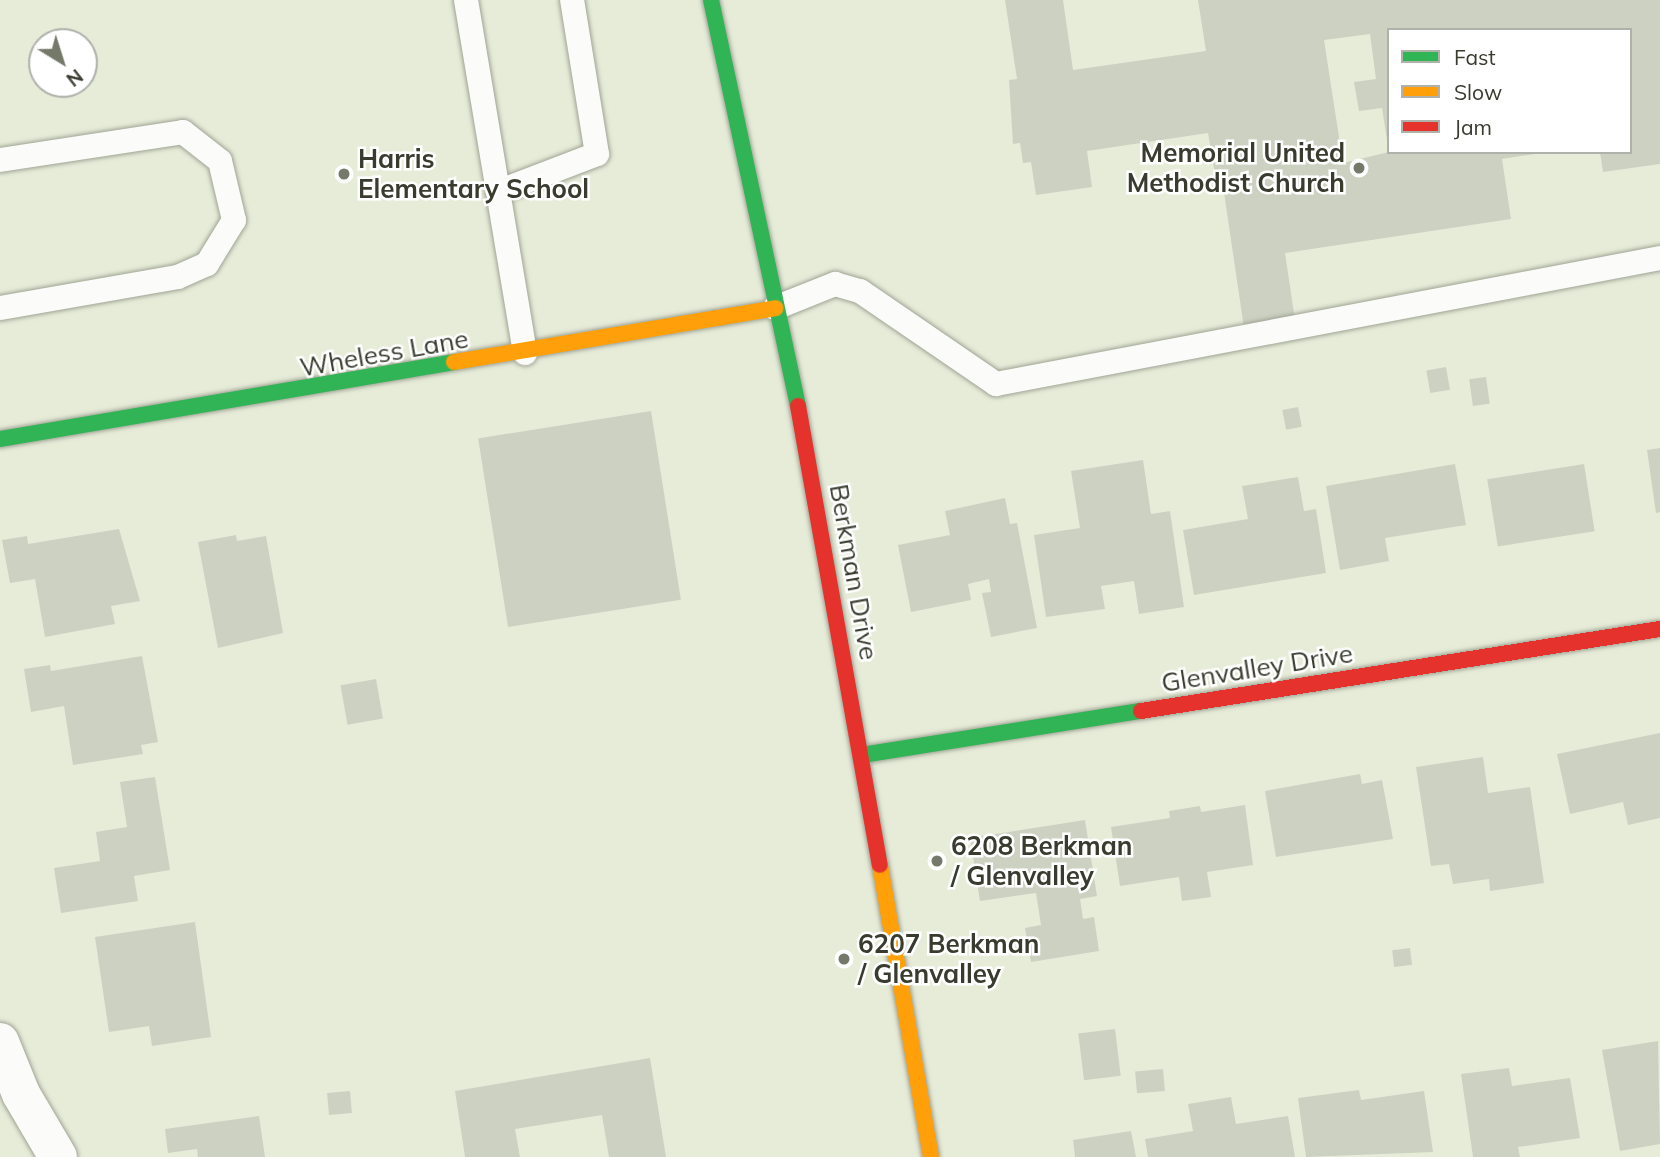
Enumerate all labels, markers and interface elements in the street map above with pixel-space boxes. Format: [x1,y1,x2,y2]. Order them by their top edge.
north arrow [28,28,98,98]
legend [1387,28,1632,154]
text: Fast [1454,44,1496,70]
text: N [62,64,88,92]
text: Slow [1454,79,1502,105]
text: Jam [1454,114,1492,140]
place label: Memorial United Methodist Church [1127,137,1345,198]
place label: Harris Elementary School [358,143,589,204]
marker: Memorial United Methodist Church [1351,160,1367,176]
marker: Harris Elementary School [336,166,352,182]
street label: Wheless Lane [297,323,471,383]
street label: Berkman Drive [823,482,885,662]
street label: Glenvalley Drive [1159,637,1355,699]
place label: 6208 Berkman / Glenvalley [951,830,1132,892]
marker: 6208 Berkman / Glenvalley [929,853,945,869]
place label: 6207 Berkman / Glenvalley [858,928,1039,990]
marker: 6207 Berkman / Glenvalley [836,951,852,967]

